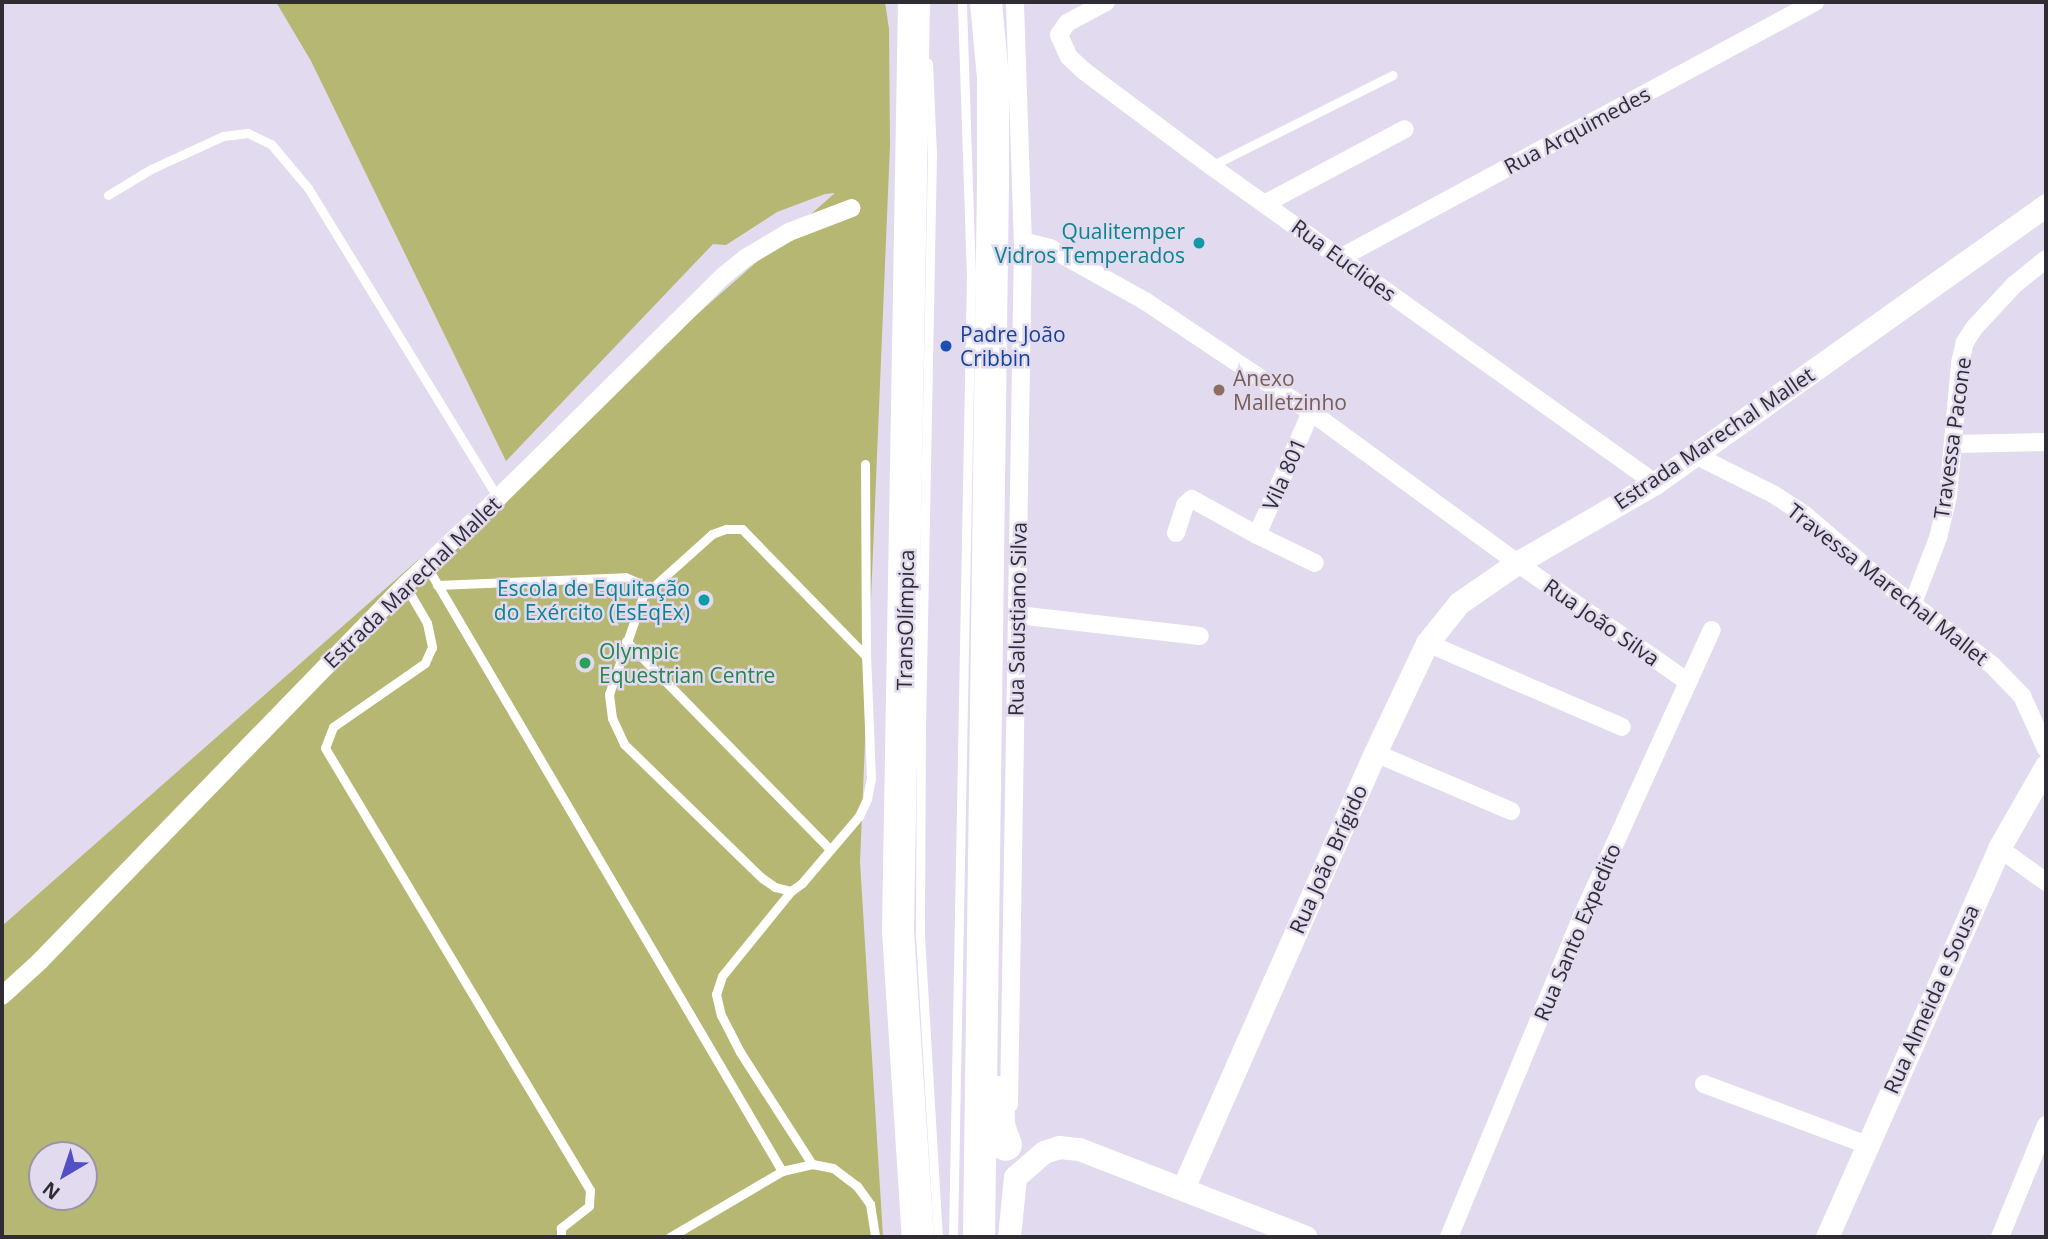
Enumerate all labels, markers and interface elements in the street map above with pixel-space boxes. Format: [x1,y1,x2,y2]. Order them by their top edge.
street label: Rua Arquimedes [1500,81,1654,179]
street label: Rua Euclides [1287,214,1401,306]
place label: Qualitemper Vidros Temperados [994,218,1185,268]
marker: Qualitemper Vidros Temperados [1191,235,1207,251]
place label: Padre João Cribbin [960,321,1066,371]
marker: Padre João Cribbin [938,338,954,354]
street label: Travessa Pacone [1928,356,1976,520]
street label: Estrada Marechal Mallet [1609,362,1819,514]
place label: Anexo Malletzinho [1233,365,1347,415]
marker: Anexo Malletzinho [1211,382,1227,398]
street label: Vila 801 [1257,434,1311,514]
street label: Estrada Marechal Mallet [318,491,506,673]
street label: Travessa Marechal Mallet [1783,498,1993,670]
street label: Rua Salustiano Silva [1003,522,1031,716]
street label: TransOlímpica [891,549,919,691]
street label: Rua João Silva [1539,573,1665,671]
place label: Escola de Equitação do Exército (EsEqEx) [494,575,690,625]
marker: Escola de Equitação do Exército (EsEqEx) [696,592,712,608]
place label: Olympic Equestrian Centre [599,638,775,688]
marker: Olympic Equestrian Centre [577,655,593,671]
street label: Rua João Brígido [1284,781,1372,937]
street label: Rua Santo Expedito [1528,840,1626,1024]
street label: Rua Almeida e Sousa [1878,901,1984,1097]
north arrow [28,1141,98,1211]
text: N [37,1176,65,1206]

